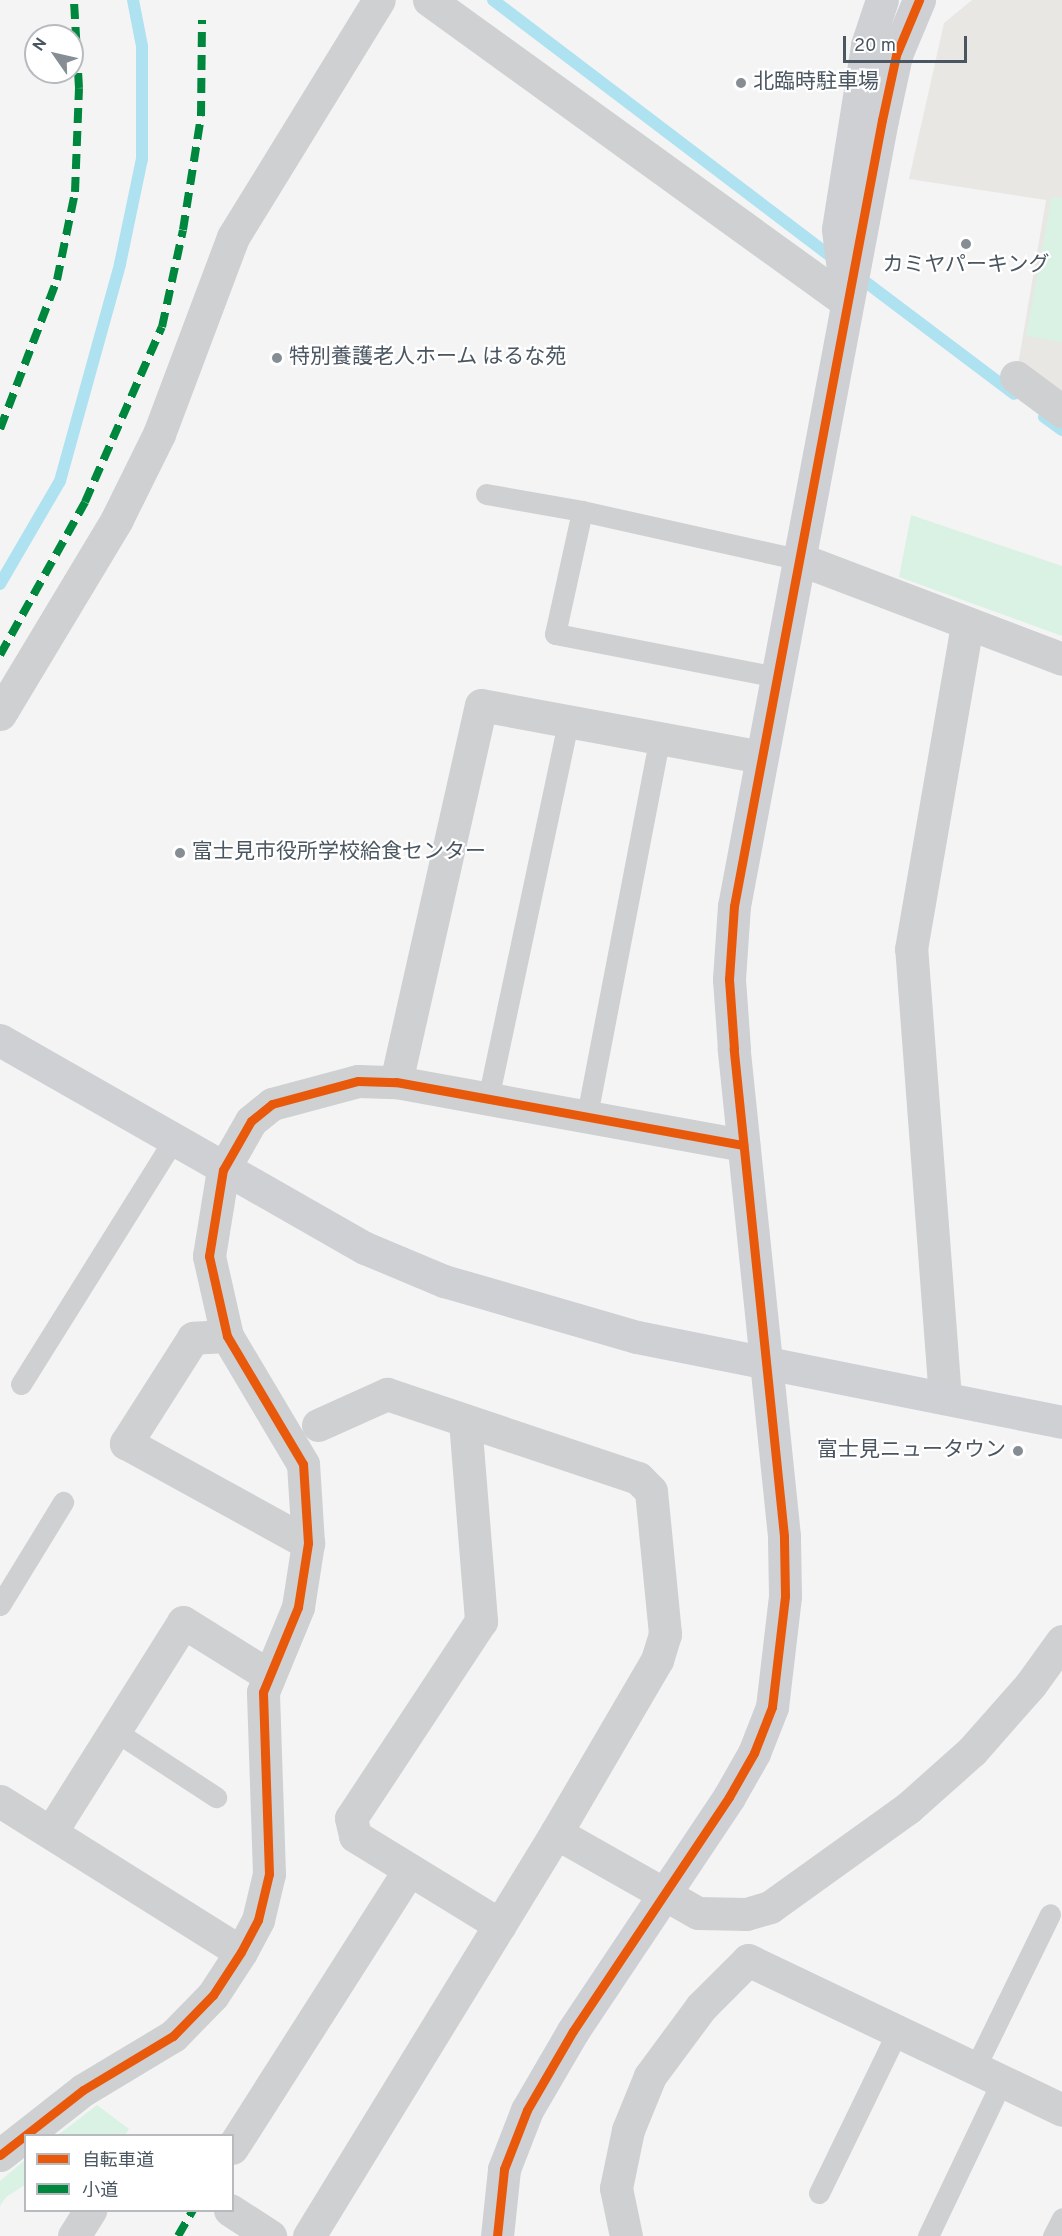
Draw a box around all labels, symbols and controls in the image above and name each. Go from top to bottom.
north arrow [24,24,84,84]
scale bar [846,24,970,62]
text: N [29,35,52,55]
text: 20 m [854,35,896,58]
place label: 北臨時駐車場 [753,70,879,96]
marker: 北臨時駐車場 [734,76,748,90]
marker: カミヤパーキング [959,237,973,251]
place label: カミヤパーキング [882,253,1050,279]
place label: 特別養護老人ホーム はるな苑 [289,345,567,371]
marker: 特別養護老人ホーム はるな苑 [270,351,284,365]
place label: 富士見市役所学校給食センター [192,840,486,866]
marker: 富士見市役所学校給食センター [173,846,187,860]
place label: 富士見ニュータウン [817,1438,1006,1464]
marker: 富士見ニュータウン [1011,1444,1025,1458]
legend [24,2134,234,2212]
text: 自転車道 [82,2150,154,2173]
text: 小道 [82,2180,118,2203]

